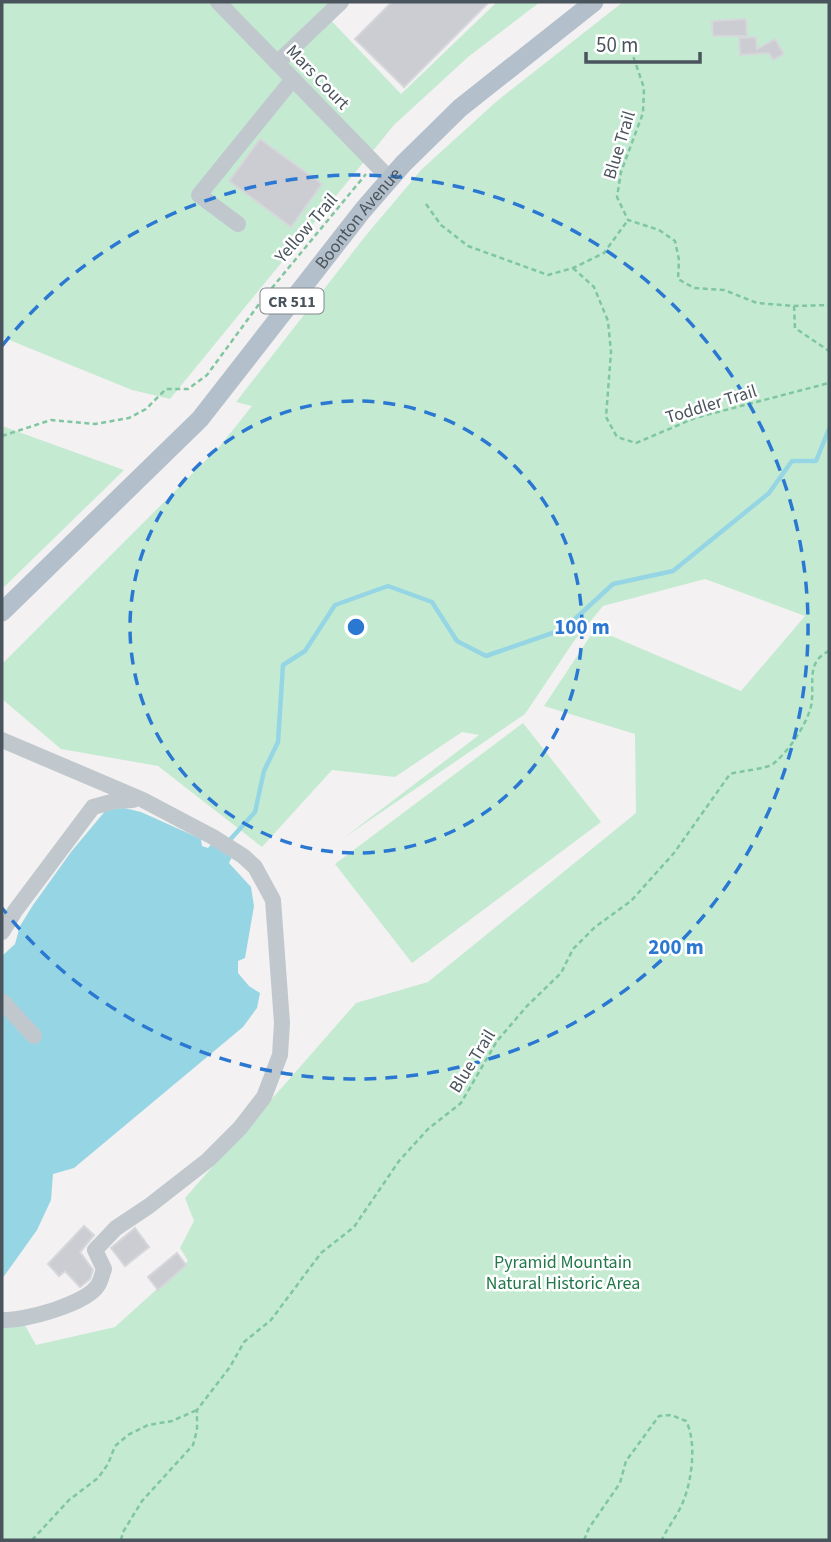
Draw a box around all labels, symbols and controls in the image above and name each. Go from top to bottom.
scale bar [586,21,700,65]
text: 50 m [596,30,638,60]
street label: Mars Court [280,39,355,115]
street label: Blue Trail [597,108,642,182]
street label: Boonton Avenue [309,162,407,275]
street label: Yellow Trail [268,188,344,269]
road number: CR 511 [260,288,324,314]
street label: Toddler Trail [662,379,760,430]
text: 100 m [554,612,610,642]
centre of rings [344,615,368,639]
text: 200 m [648,932,704,962]
street label: Blue Trail [443,1025,502,1098]
park label: Pyramid Mountain Natural Historic Area [486,1250,640,1296]

